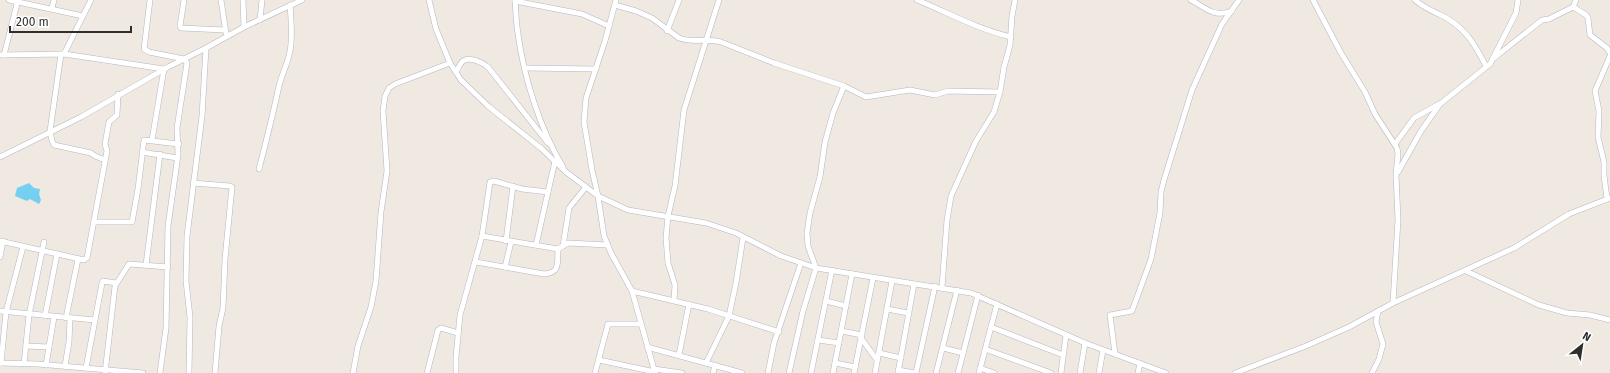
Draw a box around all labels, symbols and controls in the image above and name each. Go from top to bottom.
scale bar [10,8,131,34]
text: 200 m [16,15,49,29]
north arrow [1562,325,1602,365]
text: N [1580,329,1593,344]

